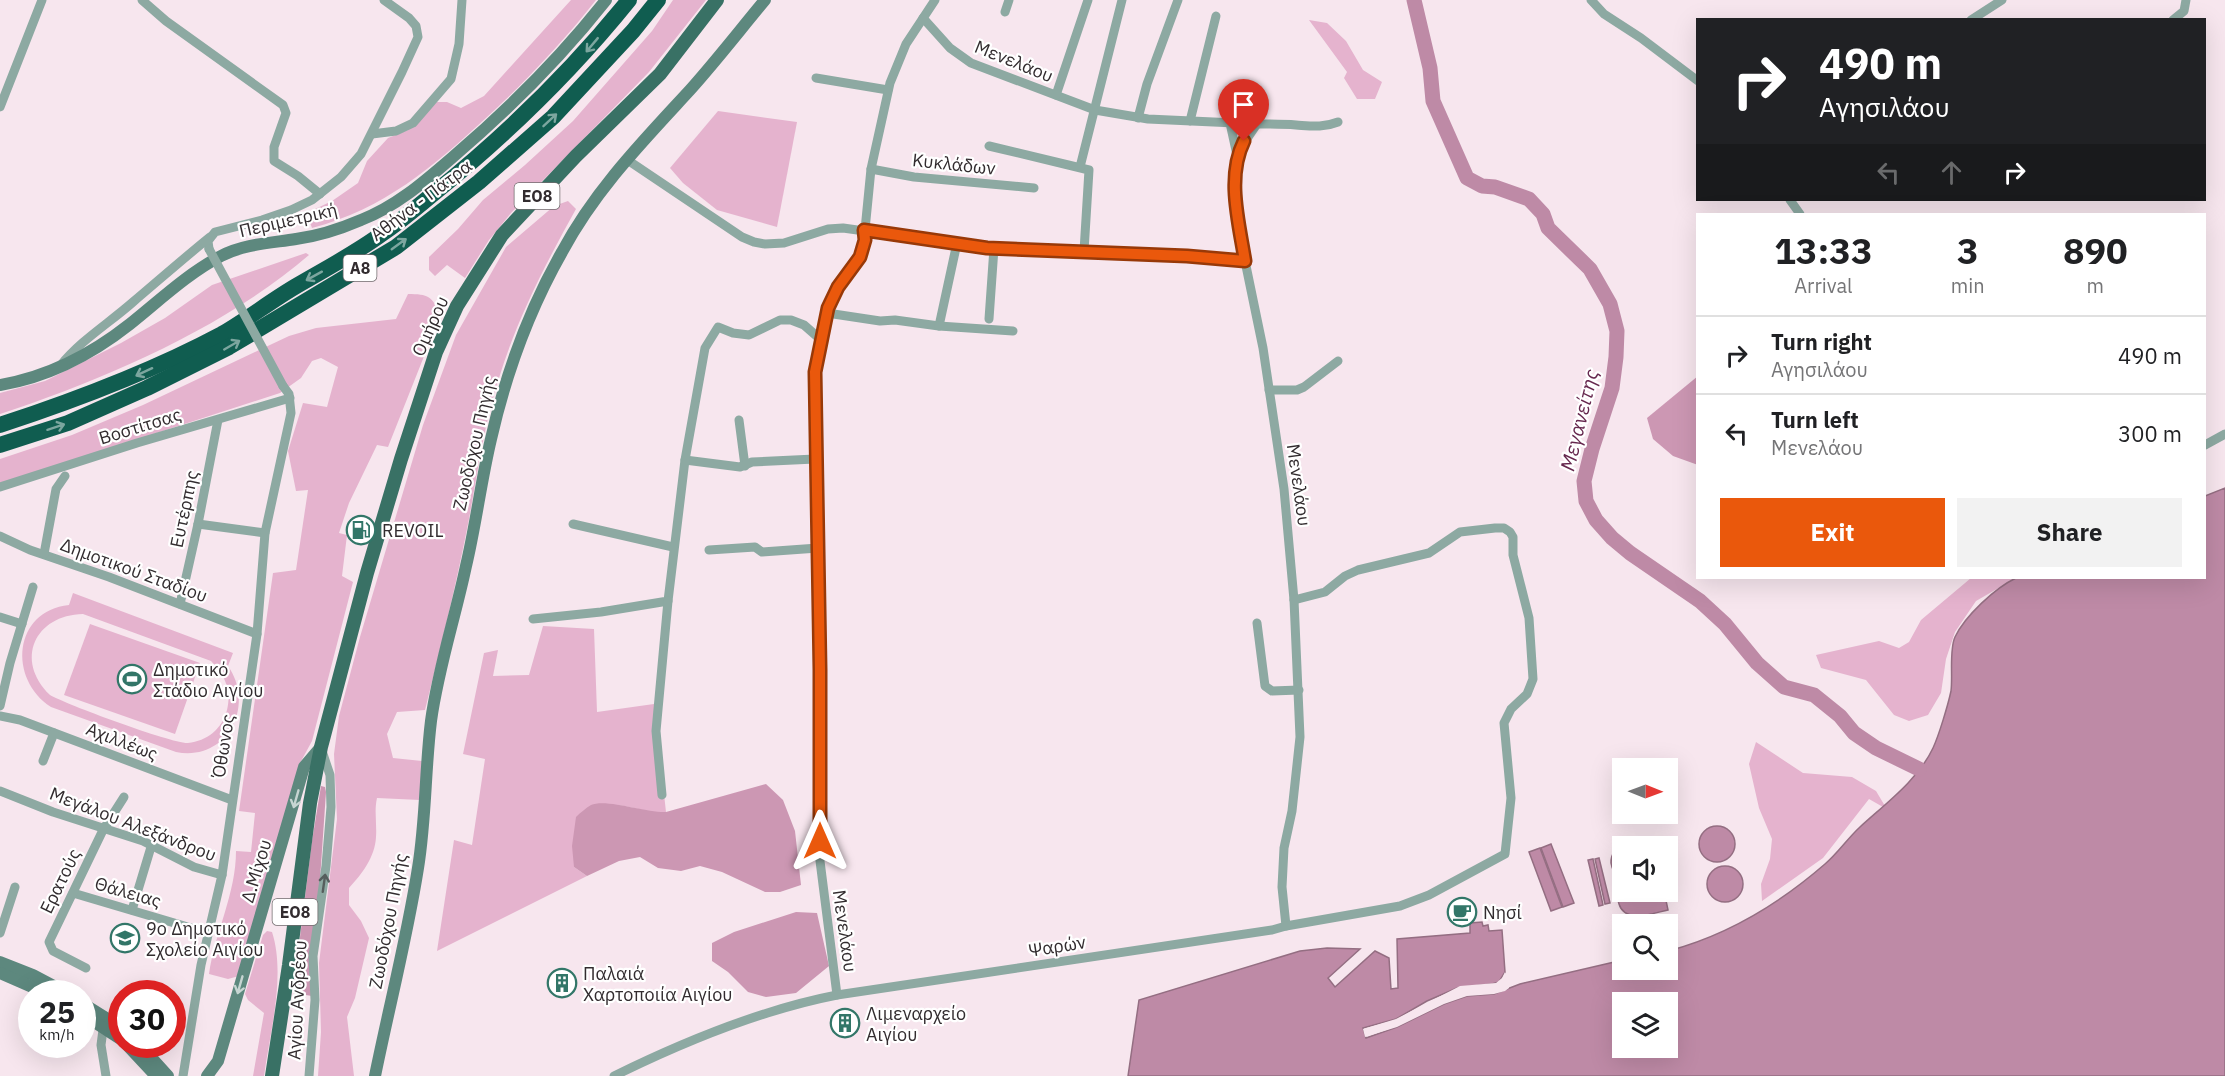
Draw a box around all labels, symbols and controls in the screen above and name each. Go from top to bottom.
street label: Μενελάου [971,35,1057,87]
text: 490 m [1819,36,1942,91]
one-way arrow [585,37,598,53]
icon: right [1720,42,1798,120]
pin [1218,79,1269,141]
icon: arrive [1227,88,1260,121]
text: Αγησιλάου [1819,89,1950,124]
one-way arrow [542,113,557,127]
street label: Κυκλάδων [911,148,997,180]
street label: Αθήνα - Πάτρα [365,154,477,246]
icon: left [1872,156,1905,189]
icon: ahead [1935,156,1968,189]
icon: right [1998,156,2031,189]
road number: ΕΟ8 [514,183,560,209]
street label: Περιμετρική [237,198,339,242]
text: 13:33 [1774,227,1873,274]
text: 3 [1957,227,1979,274]
text: 890 [2063,227,2128,274]
one-way arrow [391,238,407,250]
road number: Α8 [344,255,376,281]
one-way arrow [306,270,323,282]
text: Arrival [1794,272,1853,299]
text: min [1951,272,1985,299]
text: m [2087,272,2104,299]
street label: Ομήρου [407,292,453,360]
text: Turn right [1771,327,1872,356]
one-way arrow [223,339,241,350]
icon: right [1720,339,1753,372]
text: 490 m [2118,341,2182,370]
text: Αγησιλάου [1771,356,1868,383]
one-way arrow [136,366,154,378]
water label: Μεγανείτης [1553,366,1605,474]
street label: Ζωοδόχου Πηγής [447,373,501,513]
street label: Βοστίτσας [96,402,184,449]
text: Turn left [1771,405,1859,434]
icon: left [1720,417,1753,450]
text: 300 m [2118,419,2182,448]
one-way arrow [46,421,65,432]
text: Μενελάου [1771,434,1863,461]
street label: Μενελάου [1282,442,1316,528]
street label: Ευτέρπης [165,468,203,550]
button: Exit [1720,498,1945,567]
button: Share [1957,498,2182,567]
fuel station icon: REVOIL [345,514,377,546]
place label: REVOIL [382,519,444,542]
street label: Δημοτικού Σταδίου [57,533,211,607]
place label: Δημοτικό Στάδιο Αιγίου [153,658,263,702]
sports icon: Δημοτικό Στάδιο Αιγίου [116,663,148,695]
street label: Όθωνος [206,712,239,780]
street label: Αχιλλέως [83,717,161,765]
north arrow [1612,758,1678,824]
map controls [1612,758,1678,1058]
street label: Μεγάλου Αλεξάνδρου [46,782,220,866]
one-way arrow [289,789,301,808]
position arrow [788,809,852,873]
street label: Δ.Μίχου [235,836,277,906]
button: sound [1612,836,1678,902]
street label: Ερατούς [34,845,86,917]
street label: Ζωοδόχου Πηγής [364,851,412,991]
street label: Θάλειας [92,872,164,913]
one-way arrow [319,873,330,893]
street label: Μενελάου [828,888,862,974]
cafe icon: Νησί [1446,896,1478,928]
road number: ΕΟ8 [272,899,318,925]
place label: Νησί [1483,901,1522,924]
button: search [1612,914,1678,980]
place label: 9ο Δημοτικό Σχολείο Αιγίου [146,917,264,961]
school or university icon: 9ο Δημοτικό Σχολείο Αιγίου [109,922,141,954]
street label: Ψαρών [1027,930,1087,962]
street label: Αγίου Ανδρέου [282,940,312,1060]
place label: Παλαιά Χαρτοποιία Αιγίου [583,962,733,1006]
building icon: Παλαιά Χαρτοποιία Αιγίου [546,967,578,999]
one-way arrow [234,976,245,995]
speed limit sign: 30 [108,980,186,1058]
text: 25 [39,992,75,1031]
button: layers [1612,992,1678,1058]
place label: Λιμεναρχείο Αιγίου [866,1002,966,1046]
building icon: Λιμεναρχείο Αιγίου [829,1007,861,1039]
text: km/h [39,1025,75,1044]

